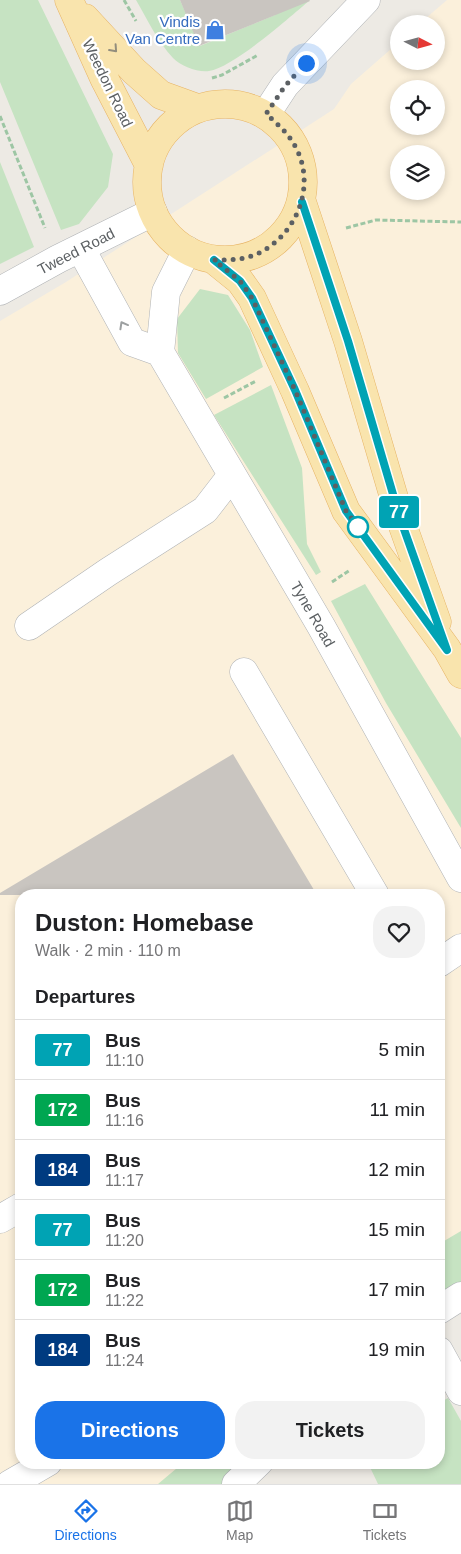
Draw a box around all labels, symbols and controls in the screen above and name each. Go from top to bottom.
place label: Vindis Van Centre [125,13,200,47]
north arrow [390,15,445,70]
map controls [390,15,445,200]
shop icon: Vindis Van Centre [204,19,226,41]
street label: Weedon Road [79,36,137,130]
one-way arrow [108,44,117,53]
your location [294,51,319,76]
button: locate [390,80,445,135]
button: layers [390,145,445,200]
street label: Tweed Road [35,224,117,278]
one-way arrow [119,321,129,330]
line badge: 77 [376,496,422,528]
text: 77 [389,502,409,522]
unlabelled marker [347,516,369,538]
street label: Tyne Road [288,578,338,650]
button: heart [373,906,425,958]
text: Duston: Homebase [35,909,254,936]
text: Walk · 2 min · 110 m [35,942,181,959]
text: Departures [35,986,135,1007]
text: Bus [105,1030,141,1051]
text: 5 min [379,1039,425,1060]
text: 77 [52,1040,73,1060]
text: 11:10 [105,1052,144,1069]
text: Bus [105,1090,141,1111]
text: 11 min [369,1099,425,1120]
text: 172 [47,1100,78,1120]
text: 11:16 [105,1112,144,1129]
text: Bus [105,1150,141,1171]
text: 12 min [368,1159,425,1180]
text: 184 [47,1160,78,1180]
text: 11:17 [105,1172,144,1189]
text: Bus [105,1210,141,1231]
text: 15 min [368,1219,425,1240]
text: 77 [52,1220,73,1240]
text: 11:20 [105,1232,144,1249]
text: Bus [105,1270,141,1291]
text: 17 min [368,1279,425,1300]
text: 172 [47,1280,78,1300]
text: 11:22 [105,1292,144,1309]
text: Bus [105,1330,141,1351]
text: 19 min [368,1339,425,1360]
text: 184 [47,1340,78,1360]
text: 11:24 [105,1352,144,1369]
button: Directions [35,1401,225,1459]
button: Tickets [235,1401,425,1459]
tab: Directions [54,1497,117,1543]
tab: Map [226,1497,254,1543]
tab: Tickets [363,1497,407,1543]

